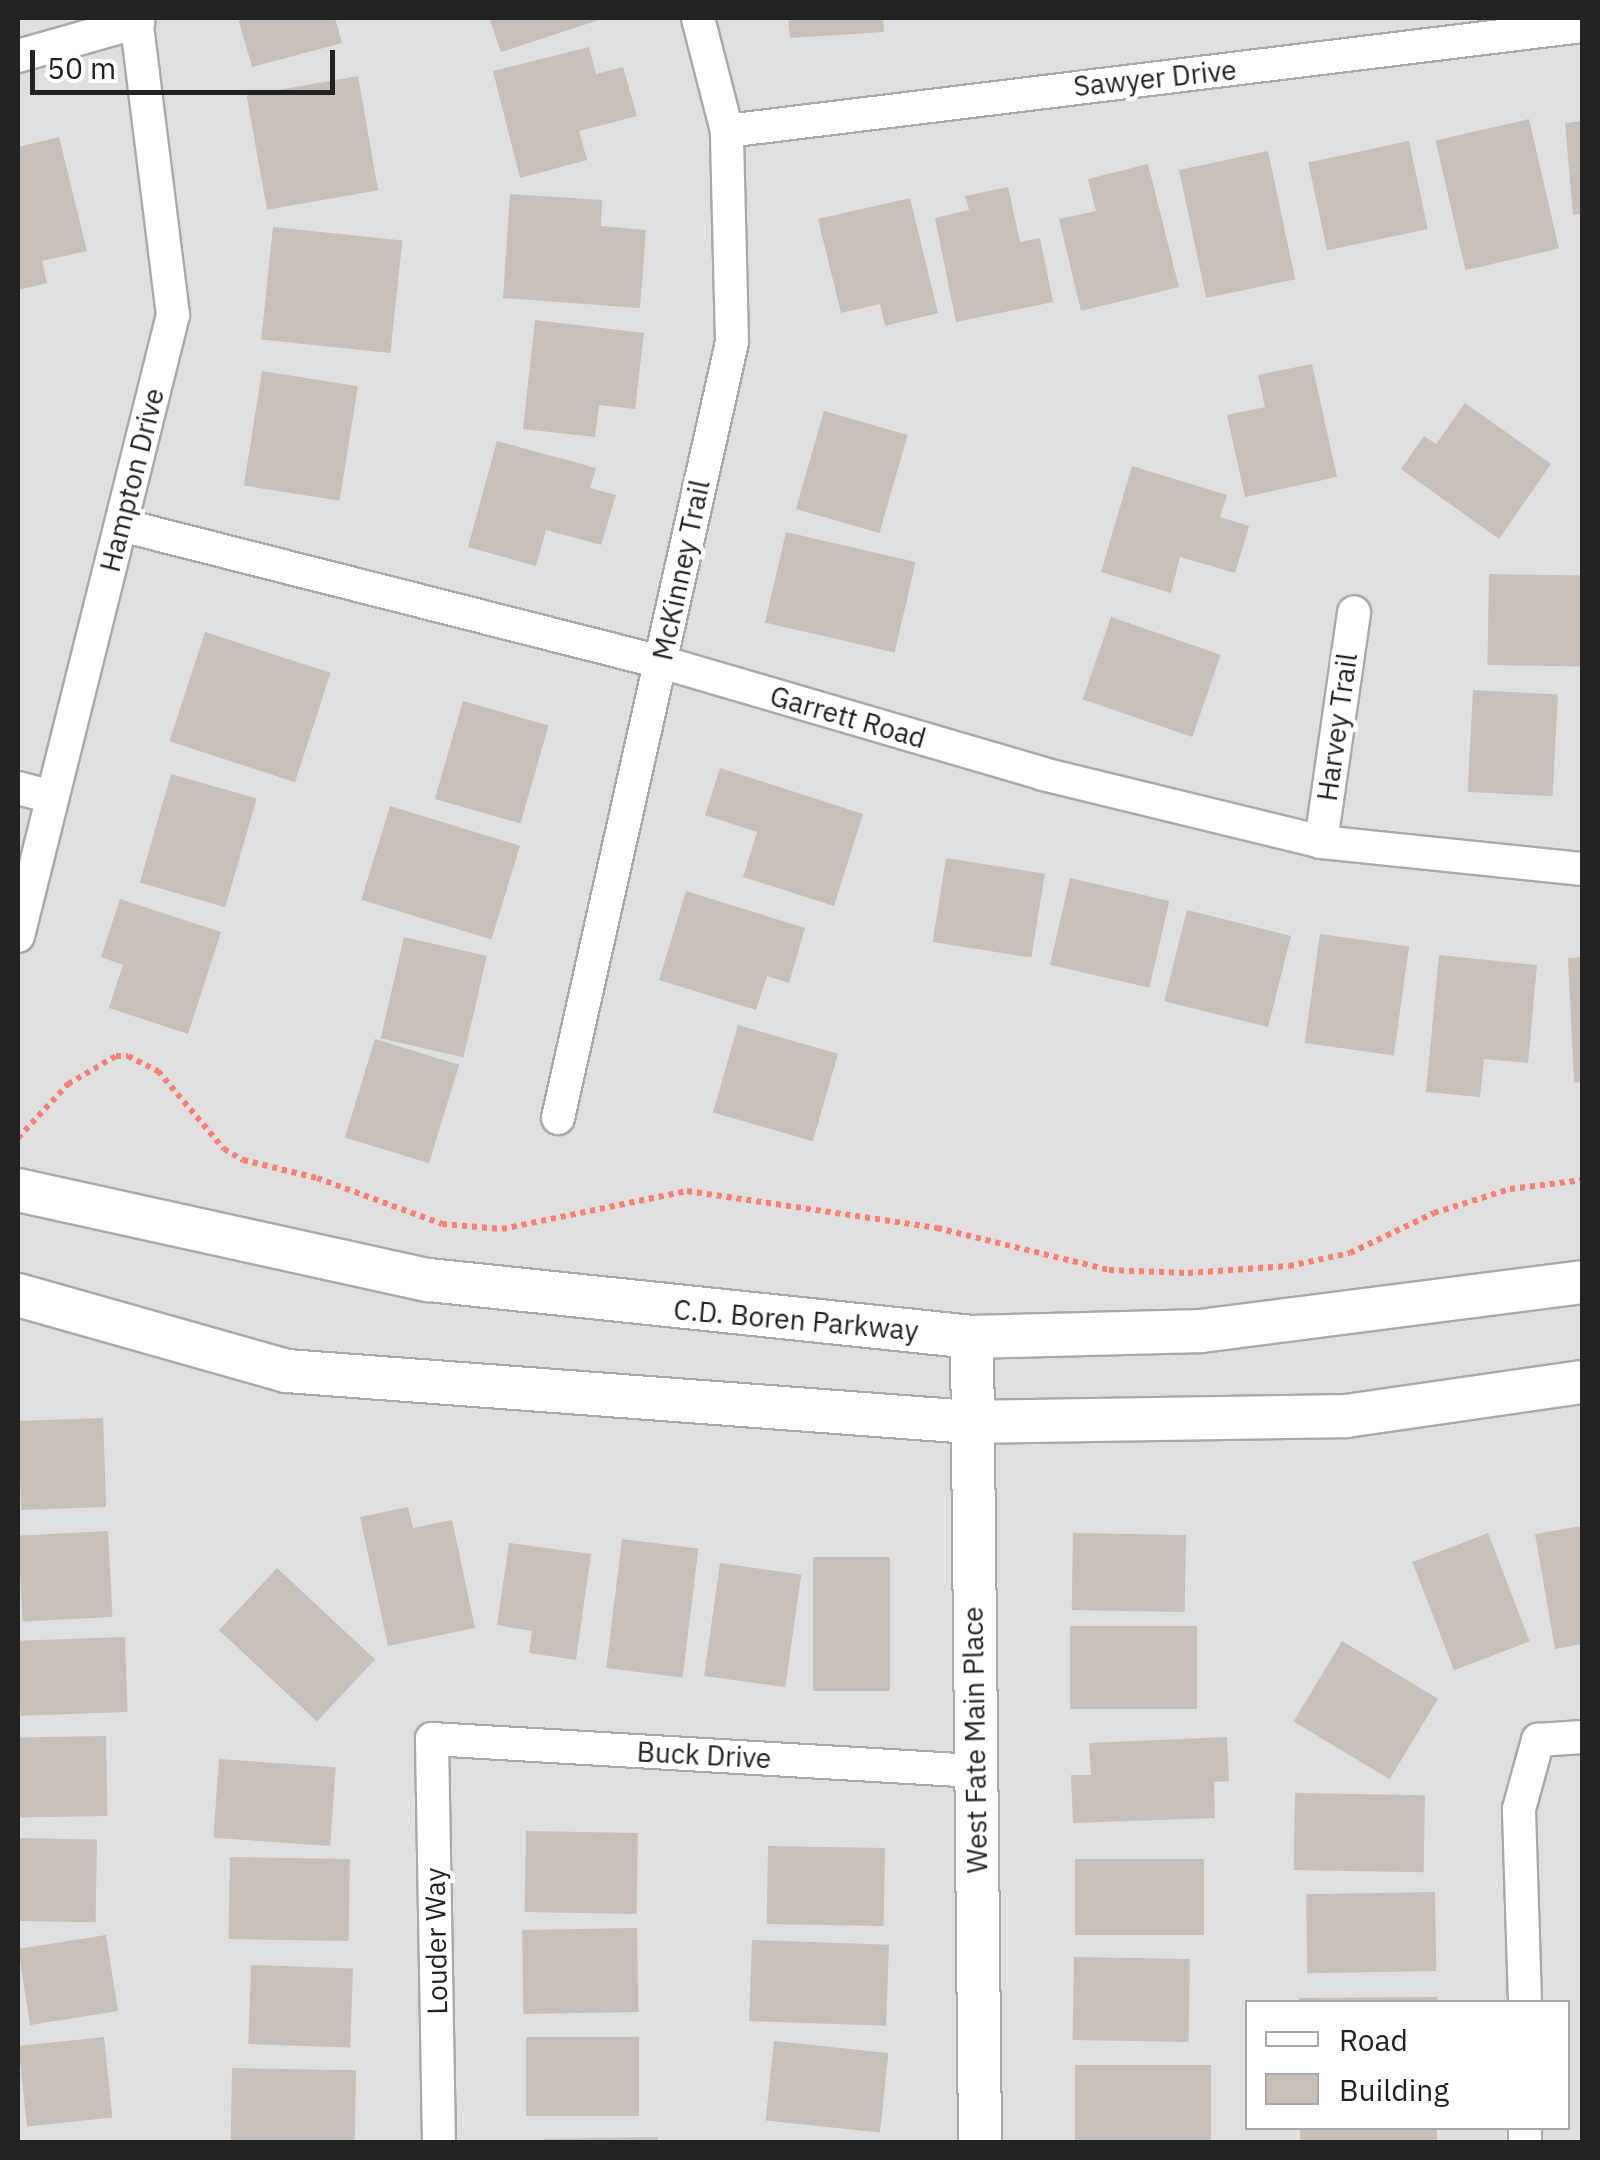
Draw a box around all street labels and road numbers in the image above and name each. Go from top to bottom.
street label: Sawyer Drive [1072,53,1238,103]
street label: Hampton Drive [93,385,171,575]
street label: McKinney Trail [645,477,717,663]
street label: Harvey Trail [1310,651,1364,803]
street label: Garrett Road [766,679,930,755]
street label: C.D. Boren Parkway [672,1293,920,1347]
street label: West Fate Main Place [956,1606,994,1874]
street label: Buck Drive [636,1735,772,1775]
street label: Louder Way [418,1867,454,2015]

